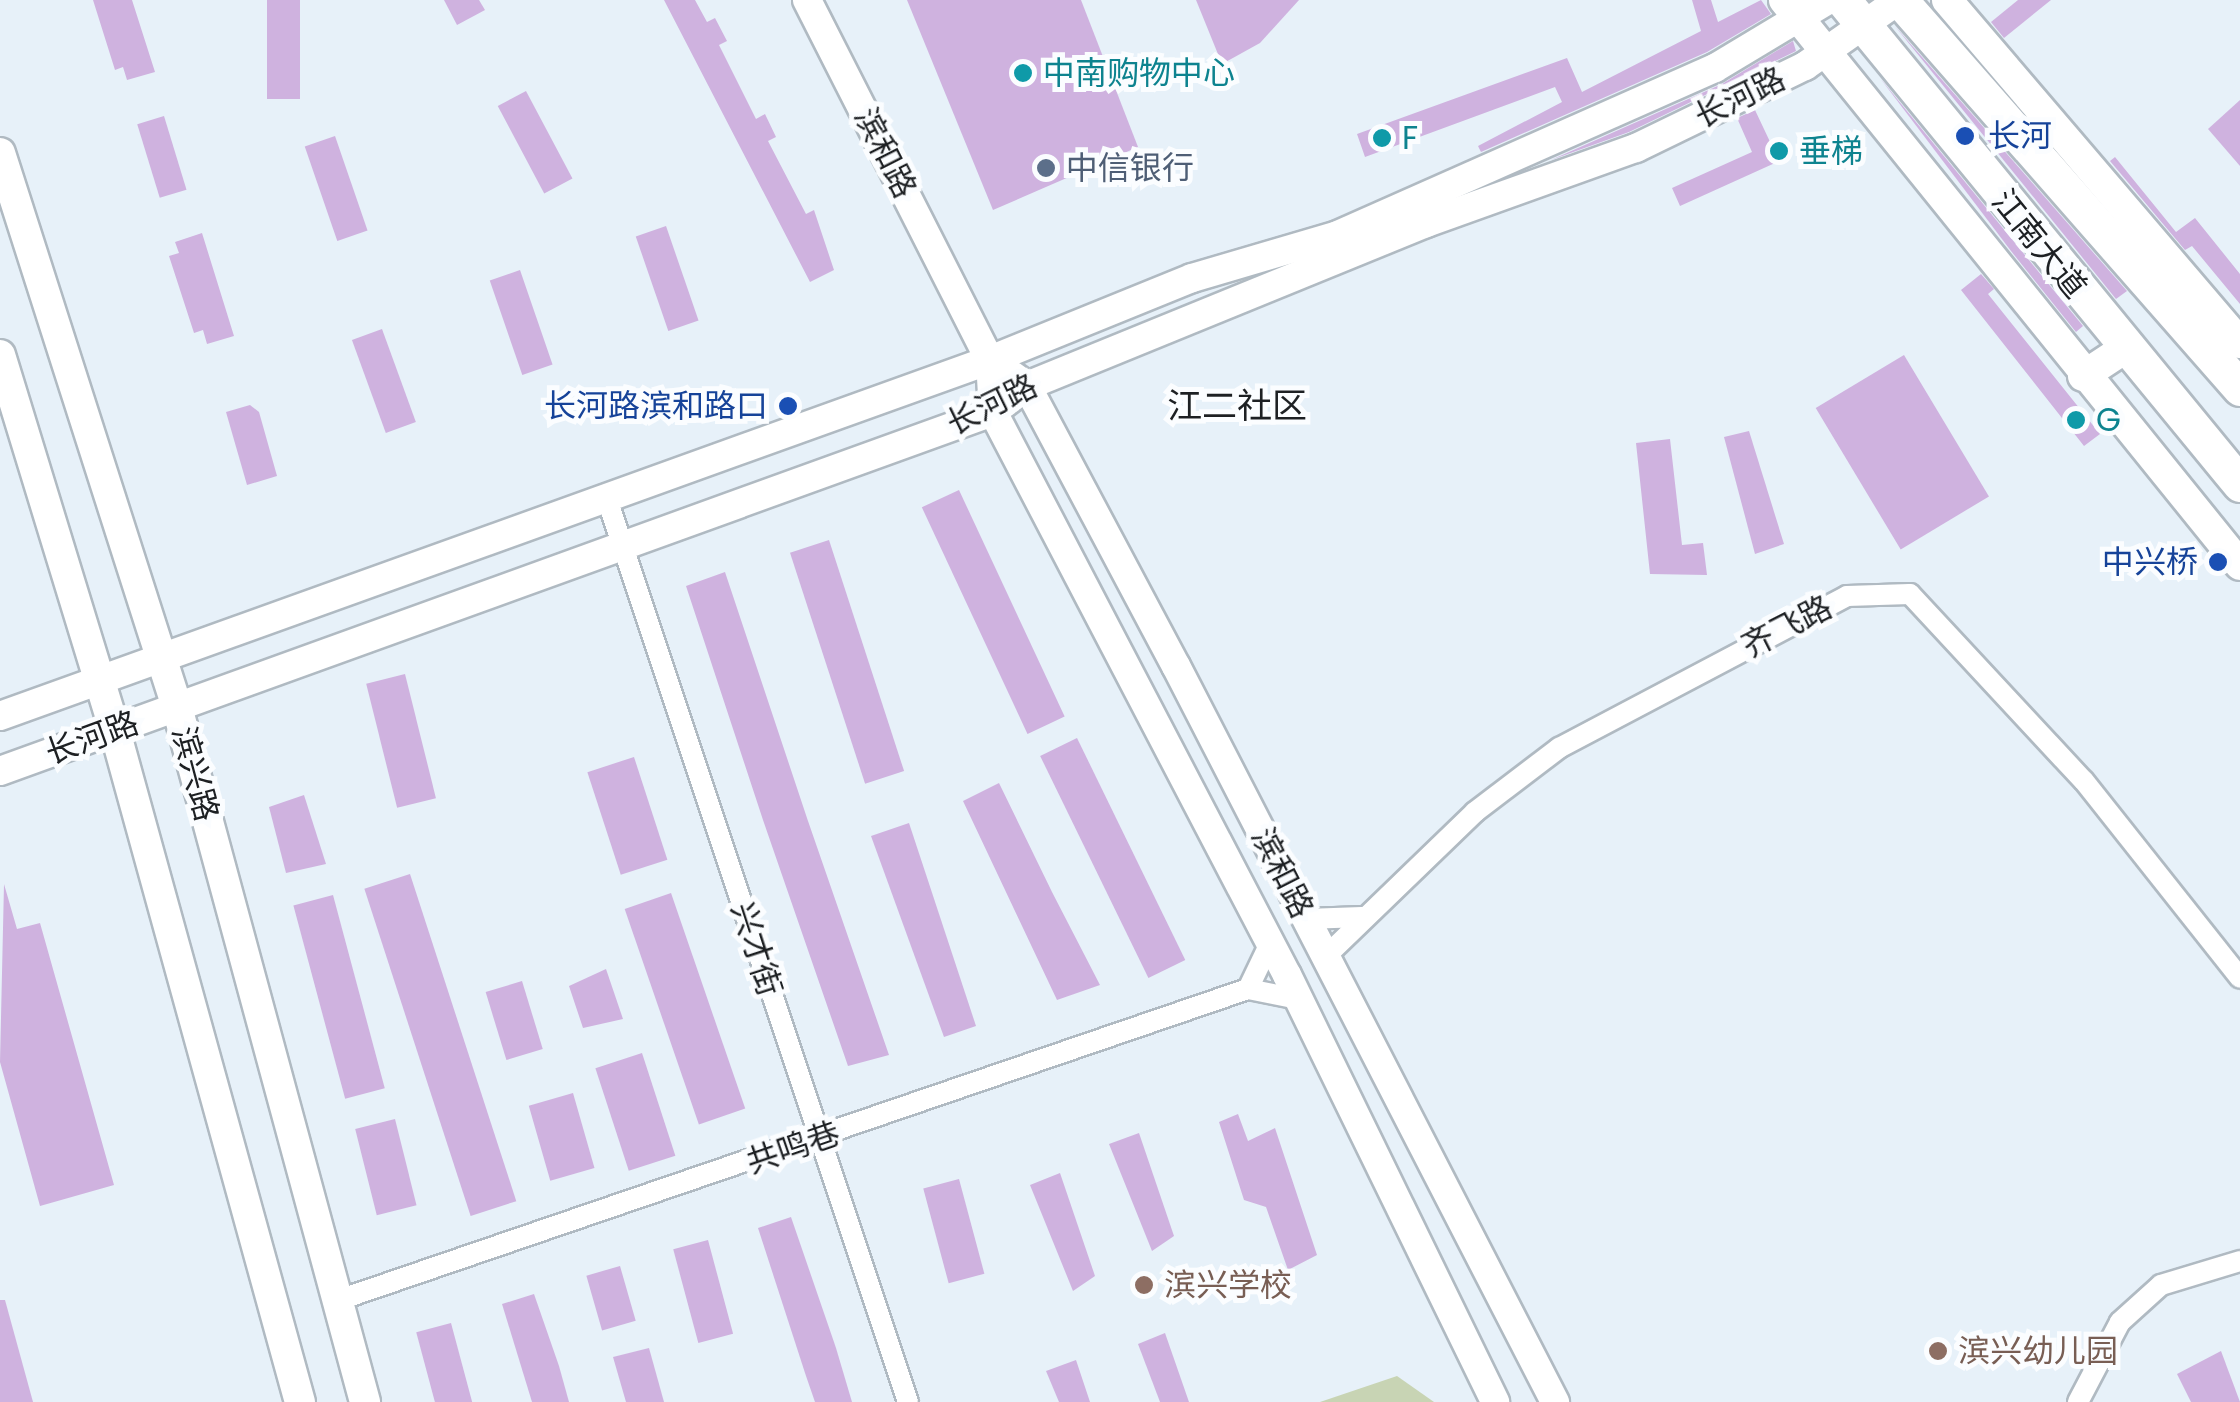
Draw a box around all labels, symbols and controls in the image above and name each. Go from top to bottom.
place label: 中南购物中心 [1043,54,1235,92]
street label: 长河路 [1688,60,1792,136]
marker: 中南购物中心 [1012,62,1034,84]
street label: 滨和路 [846,102,924,204]
place label: 长河 [1988,117,2052,155]
place label: F [1402,119,1418,157]
marker: 长河 [1952,123,1978,149]
marker: F [1371,127,1393,149]
place label: 垂梯 [1799,132,1863,170]
marker: 垂梯 [1768,140,1790,162]
place label: 中信银行 [1066,149,1194,187]
marker: 中信银行 [1035,157,1057,179]
street label: 江南大道 [1984,182,2094,306]
street label: 长河路 [940,367,1044,443]
district label: 江二社区 [1167,385,1307,427]
place label: 长河路滨和路口 [544,387,768,425]
marker: 长河路滨和路口 [777,395,799,417]
place label: G [2096,401,2121,439]
marker: G [2065,409,2087,431]
place label: 中兴桥 [2102,543,2198,581]
marker: 中兴桥 [2207,551,2229,573]
street label: 齐飞路 [1736,588,1838,666]
street label: 长河路 [40,704,144,772]
street label: 滨兴路 [164,723,226,825]
street label: 滨和路 [1243,822,1321,924]
street label: 兴才街 [723,897,789,1001]
street label: 共鸣巷 [741,1114,845,1182]
place label: 滨兴学校 [1164,1266,1292,1304]
marker: 滨兴学校 [1133,1274,1155,1296]
place label: 滨兴幼儿园 [1958,1332,2118,1370]
marker: 滨兴幼儿园 [1927,1340,1949,1362]

